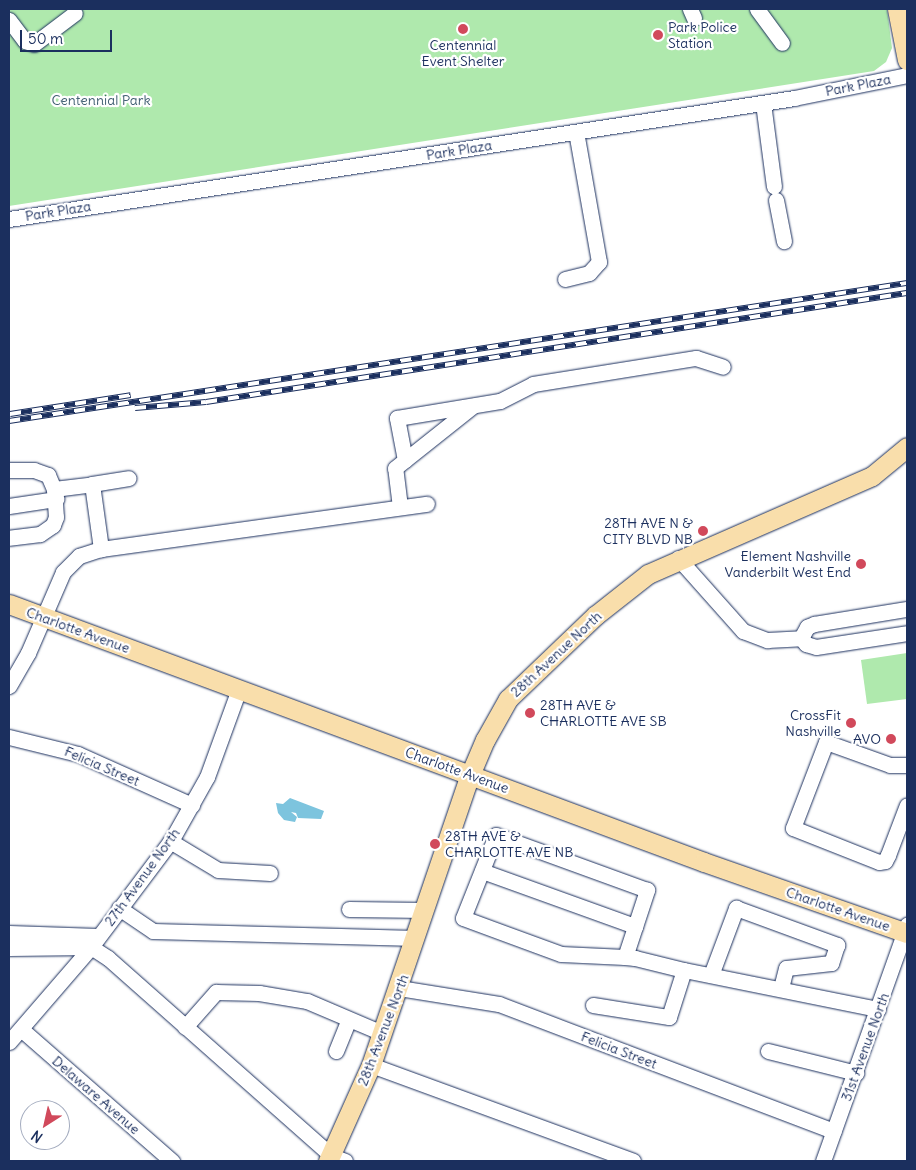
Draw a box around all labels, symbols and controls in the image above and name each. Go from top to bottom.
place label: Park Police Station [668,19,737,52]
scale bar [22,20,115,52]
marker: Centennial Event Shelter [457,23,469,35]
text: 50 m [28,29,63,48]
marker: Park Police Station [652,29,664,41]
place label: Centennial Event Shelter [422,37,504,70]
street label: Park Plaza [824,70,892,100]
park label: Centennial Park [51,92,151,108]
street label: Park Plaza [425,137,493,163]
street label: Park Plaza [24,198,92,224]
place label: 28TH AVE N & CITY BLVD NB [603,515,693,548]
marker: 28TH AVE N & CITY BLVD NB [697,525,709,537]
place label: Element Nashville Vanderbilt West End [725,548,851,580]
marker: Element Nashville Vanderbilt West End [855,558,867,570]
street label: Charlotte Avenue [24,603,132,657]
street label: 28th Avenue North [507,608,605,700]
place label: 28TH AVE & CHARLOTTE AVE SB [540,697,667,730]
marker: 28TH AVE & CHARLOTTE AVE SB [524,707,536,719]
place label: CrossFit Nashville [785,707,841,740]
marker: CrossFit Nashville [845,717,857,729]
place label: AVO [853,731,881,747]
marker: AVO [885,733,897,745]
street label: Felicia Street [62,743,142,789]
street label: Charlotte Avenue [403,743,511,797]
street label: 27th Avenue North [101,825,183,929]
place label: 28TH AVE & CHARLOTTE AVE NB [445,828,573,860]
marker: 28TH AVE & CHARLOTTE AVE NB [429,838,441,850]
street label: Charlotte Avenue [784,883,892,935]
street label: 28th Avenue North [354,972,412,1088]
street label: 31st Avenue North [838,991,892,1103]
street label: Felicia Street [579,1028,659,1072]
street label: Delaware Avenue [49,1052,143,1138]
north arrow [20,1100,70,1150]
text: N [28,1126,46,1147]

